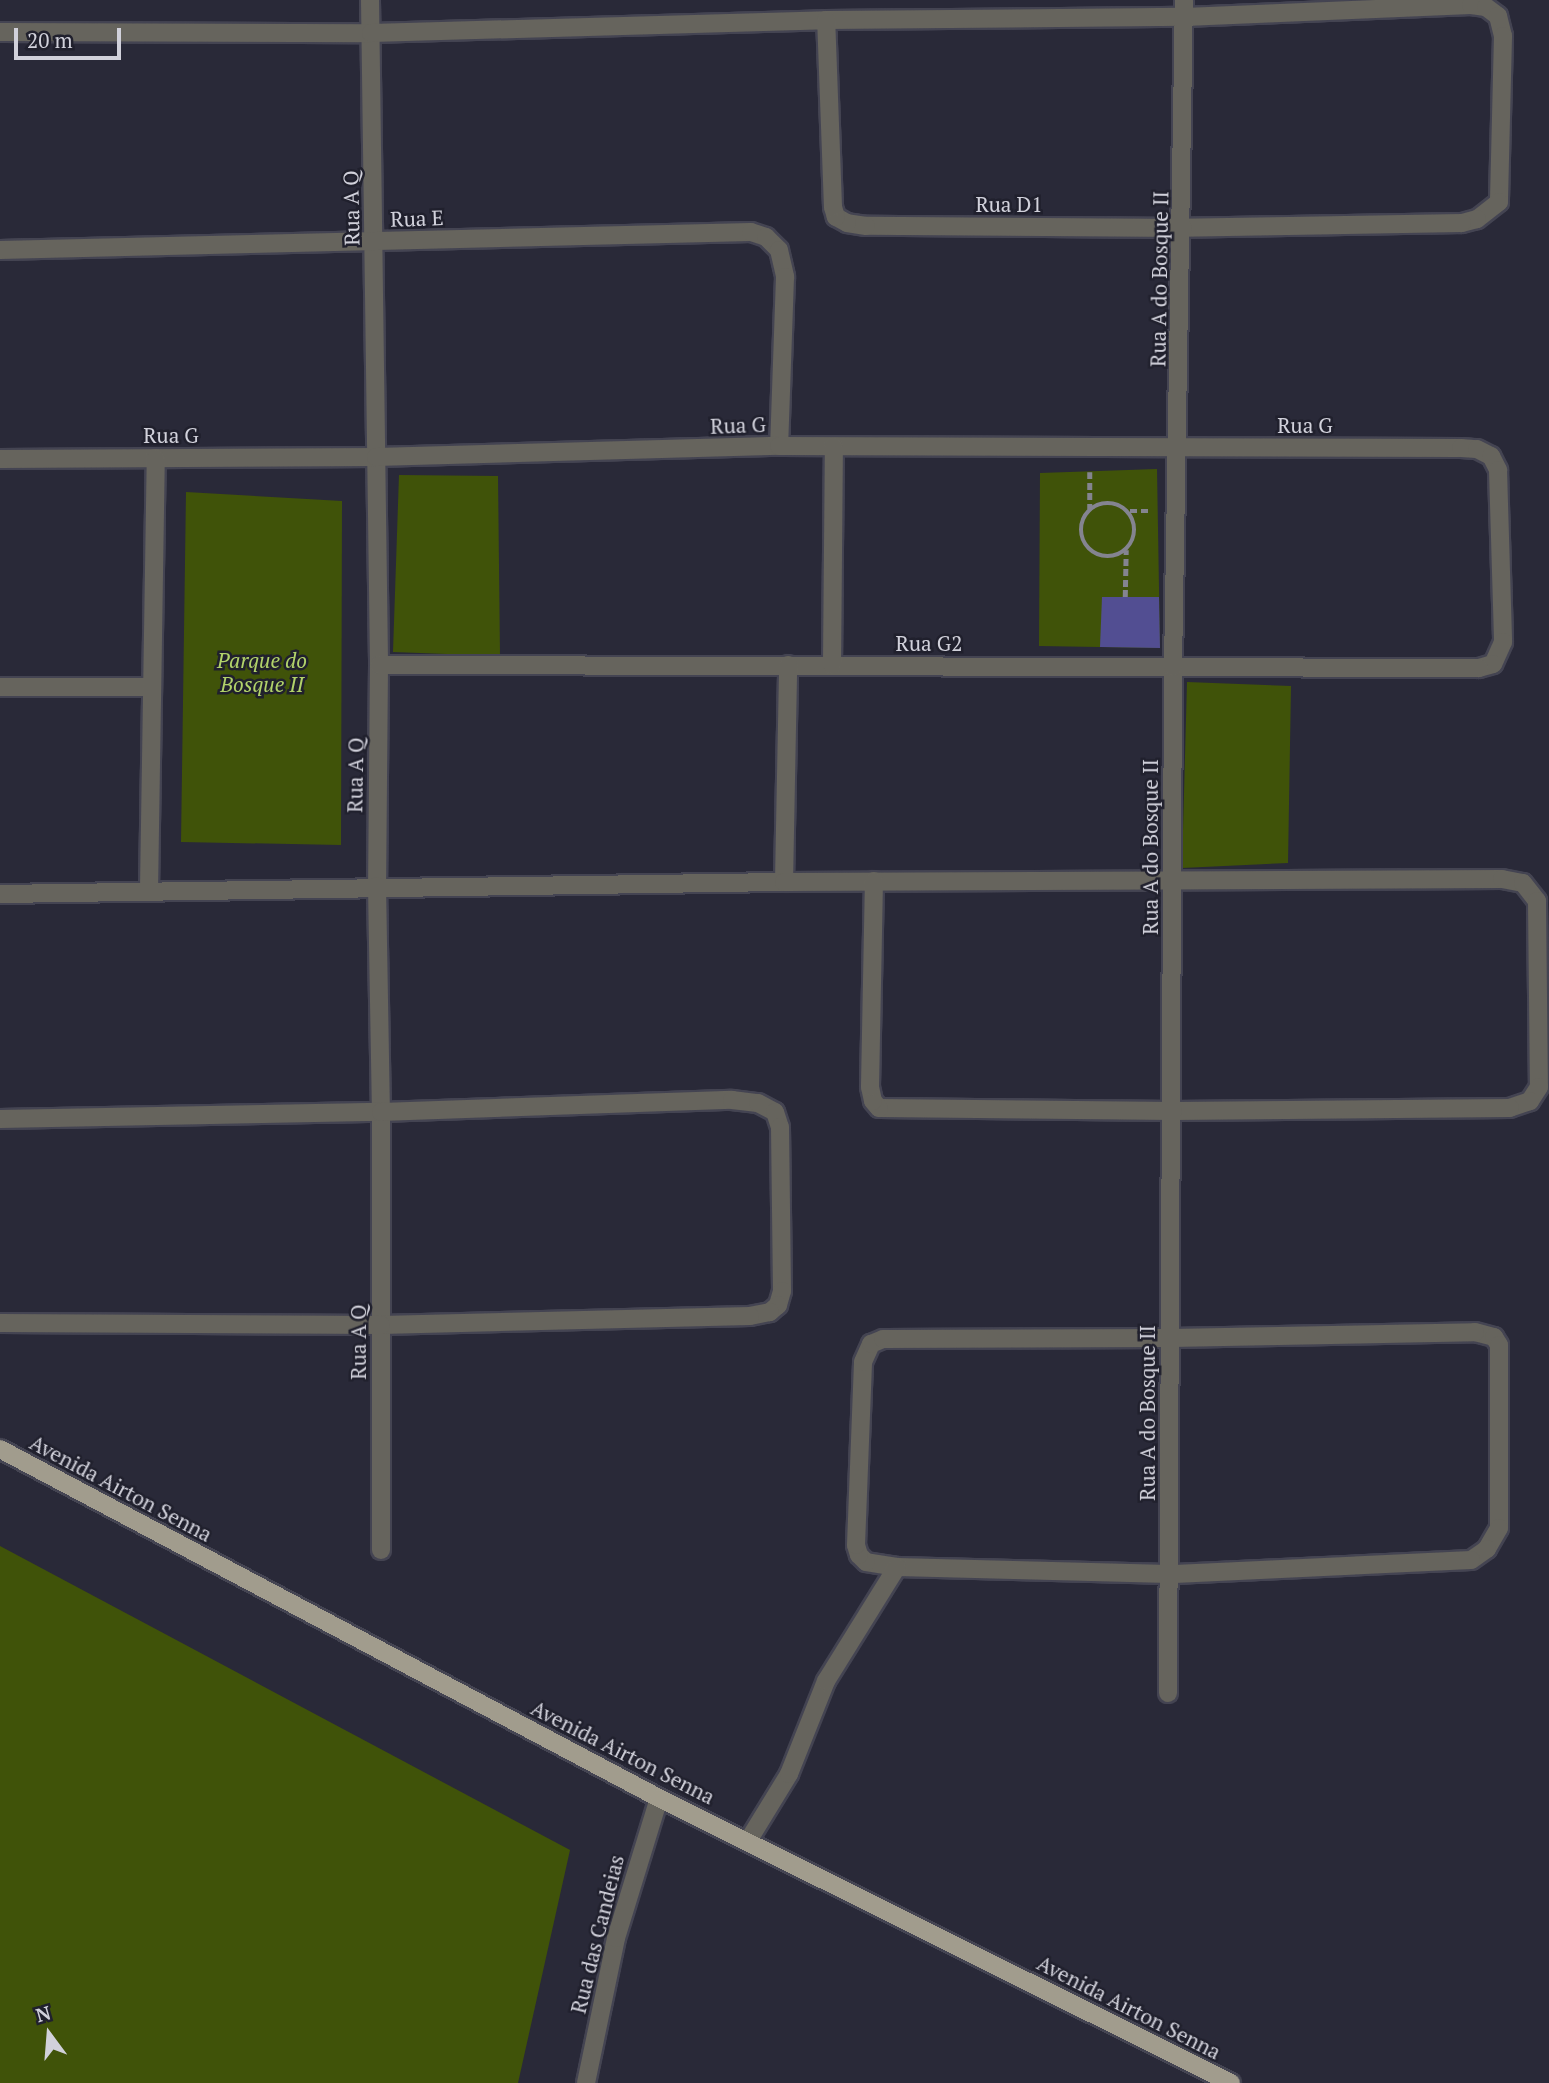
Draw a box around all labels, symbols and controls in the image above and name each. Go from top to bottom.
scale bar [18,14,124,58]
text: 20 m [27,26,73,54]
street label: Rua A Q [338,170,364,246]
street label: Rua A do Bosque II [1145,190,1173,368]
street label: Rua D1 [975,191,1043,217]
street label: Rua E [390,204,444,232]
street label: Rua G [710,411,766,439]
street label: Rua G [1277,412,1333,438]
street label: Rua G [143,422,199,448]
street label: Rua G2 [896,630,962,656]
park label: Parque do Bosque II [217,647,307,697]
street label: Rua A Q [342,737,368,813]
street label: Rua A do Bosque II [1137,759,1163,935]
street label: Rua A Q [345,1304,371,1380]
street label: Rua A do Bosque II [1134,1325,1160,1501]
street label: Avenida Airton Senna [26,1429,216,1547]
street label: Avenida Airton Senna [527,1695,719,1809]
street label: Rua das Candeias [565,1852,629,2016]
street label: Avenida Airton Senna [1033,1950,1225,2064]
north arrow [14,1999,84,2069]
text: N [33,1999,53,2027]

